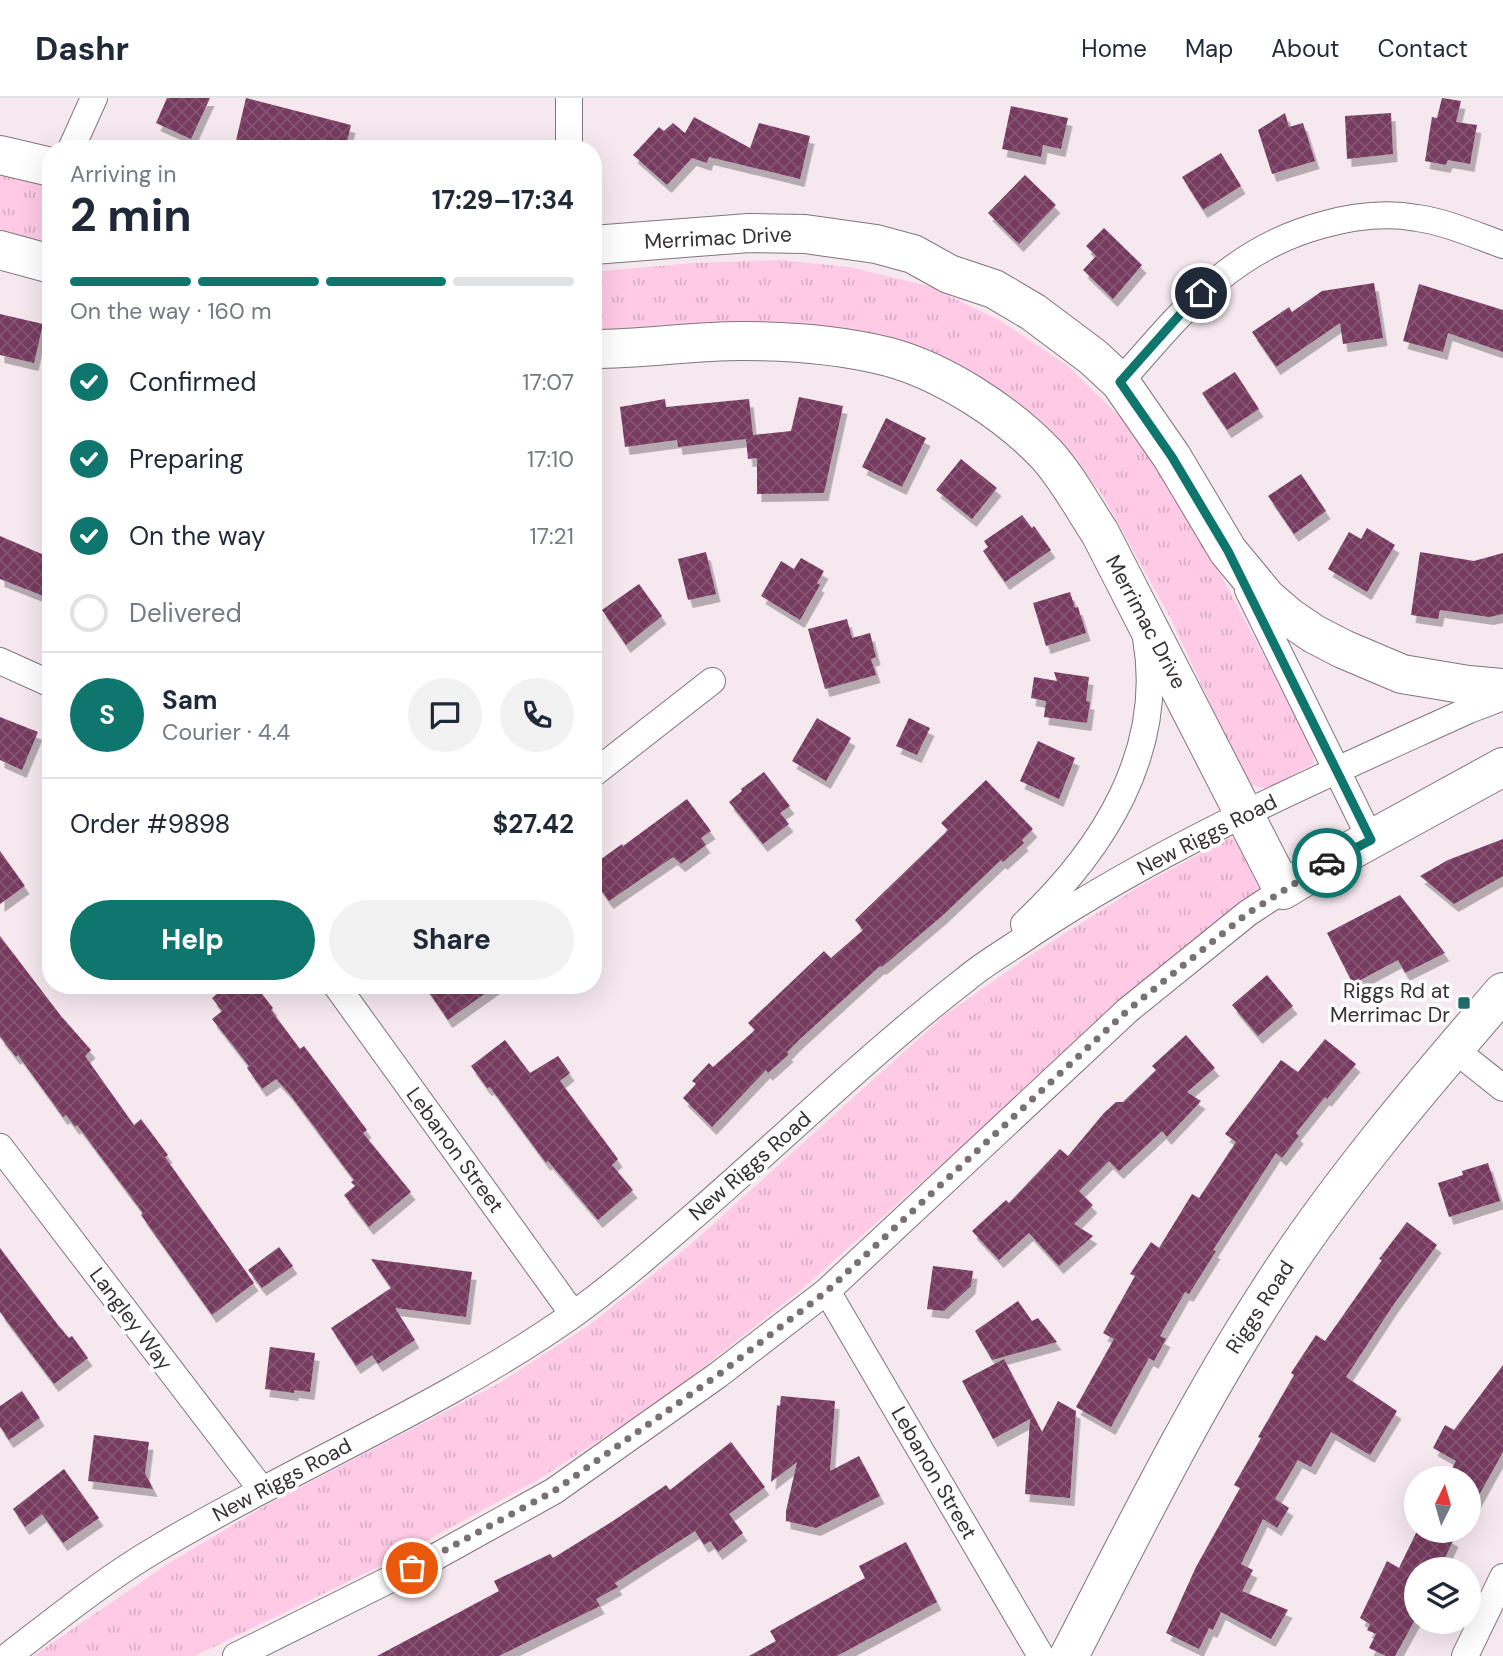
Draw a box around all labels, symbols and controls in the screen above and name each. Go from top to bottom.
text: Dashr [35,27,129,70]
text: Home [1081,33,1147,64]
text: Map [1185,33,1233,64]
text: About [1271,33,1340,64]
text: Contact [1378,33,1468,64]
text: Arriving in [70,159,176,189]
text: 17:29–17:34 [432,183,574,217]
text: 2 min [70,185,192,245]
street label: Merrimac Drive [644,220,793,256]
pin [1171,263,1231,323]
icon: home [1182,274,1220,312]
text: On the way · 160 m [70,296,271,326]
icon: check [70,363,108,401]
text: Confirmed [129,365,256,399]
text: 17:07 [522,367,574,397]
icon: check [70,440,108,478]
text: Preparing [129,442,244,476]
text: 17:10 [527,444,574,474]
icon: check [70,517,108,555]
text: On the way [129,519,265,553]
text: 17:21 [529,521,574,551]
street label: Merrimac Drive [1099,550,1193,694]
text: Delivered [129,596,242,630]
button: chat [408,678,482,752]
button: phone [500,678,574,752]
text: Sam [162,683,217,717]
text: S [99,698,115,732]
text: Courier · 4.4 [162,717,290,747]
street label: New Riggs Road [1132,788,1282,882]
text: Order #9898 [70,807,230,841]
text: $27.42 [493,807,574,841]
courier [1292,828,1362,898]
icon: car [1308,844,1346,882]
button: Help [70,900,315,980]
button: Share [329,900,574,980]
place label: Riggs Rd at Merrimac Dr [1330,977,1450,1029]
marker: Riggs Rd at Merrimac Dr [1456,995,1472,1011]
street label: Lebanon Street [400,1082,510,1218]
street label: New Riggs Road [683,1105,817,1227]
street label: Riggs Road [1219,1255,1301,1359]
street label: Langley Way [83,1262,179,1376]
street label: Lebanon Street [885,1402,983,1544]
street label: New Riggs Road [208,1432,356,1528]
north arrow [1404,1466,1480,1544]
map controls [1404,1466,1481,1634]
pin [382,1538,442,1598]
icon: bag [393,1549,431,1587]
button: layers [1404,1557,1481,1634]

